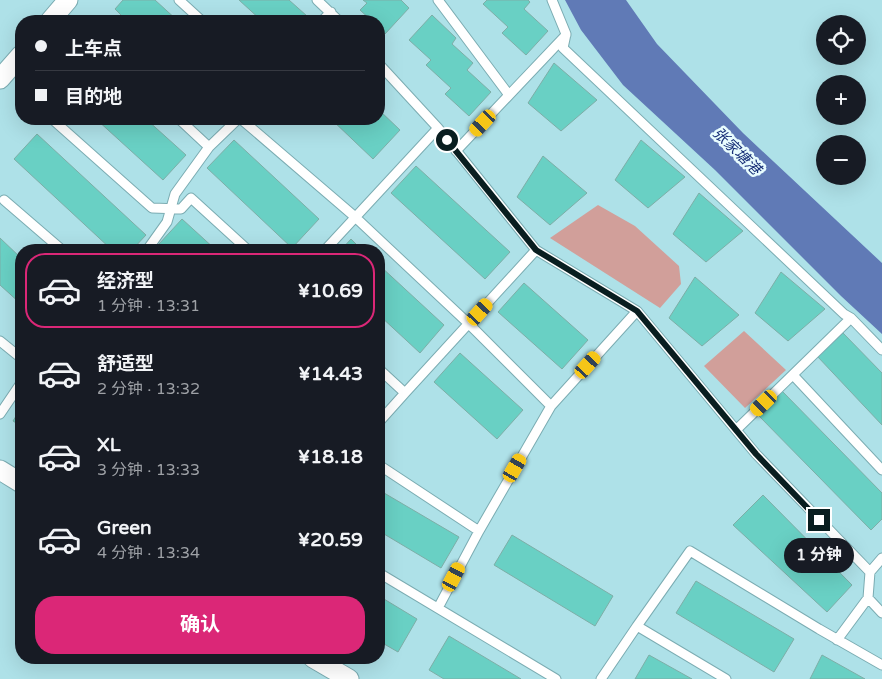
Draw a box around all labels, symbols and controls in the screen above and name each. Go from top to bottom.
map controls [816,15,866,185]
button: locate [816,15,866,65]
text: 上车点 [65,38,122,60]
button: + [816,75,866,125]
text: 目的地 [65,86,122,108]
car [467,107,498,139]
water label: 张家塘港 [709,124,766,180]
route start [436,129,458,151]
button: − [816,135,866,185]
icon: car [37,268,82,313]
text: 经济型 [97,270,154,292]
text: ¥10.69 [298,280,363,302]
text: 1 分钟 · 13:31 [97,296,200,316]
car [464,296,495,328]
car [572,349,603,381]
icon: car [37,351,82,396]
text: 舒适型 [97,353,154,375]
text: ¥14.43 [298,363,363,385]
text: 2 分钟 · 13:32 [97,379,200,399]
car [747,387,780,419]
icon: car [37,434,82,479]
text: XL [97,434,121,456]
text: ¥18.18 [298,446,363,468]
car [501,451,528,485]
text: 3 分钟 · 13:33 [97,460,200,480]
route end [808,509,830,531]
icon: car [37,517,82,562]
text: Green [97,517,151,539]
text: ¥20.59 [298,529,363,551]
callout: 1 分钟 [784,538,854,572]
text: 4 分钟 · 13:34 [97,543,200,563]
text: 1 分钟 [796,545,842,565]
car [440,560,467,594]
button: 确认 [35,596,365,654]

